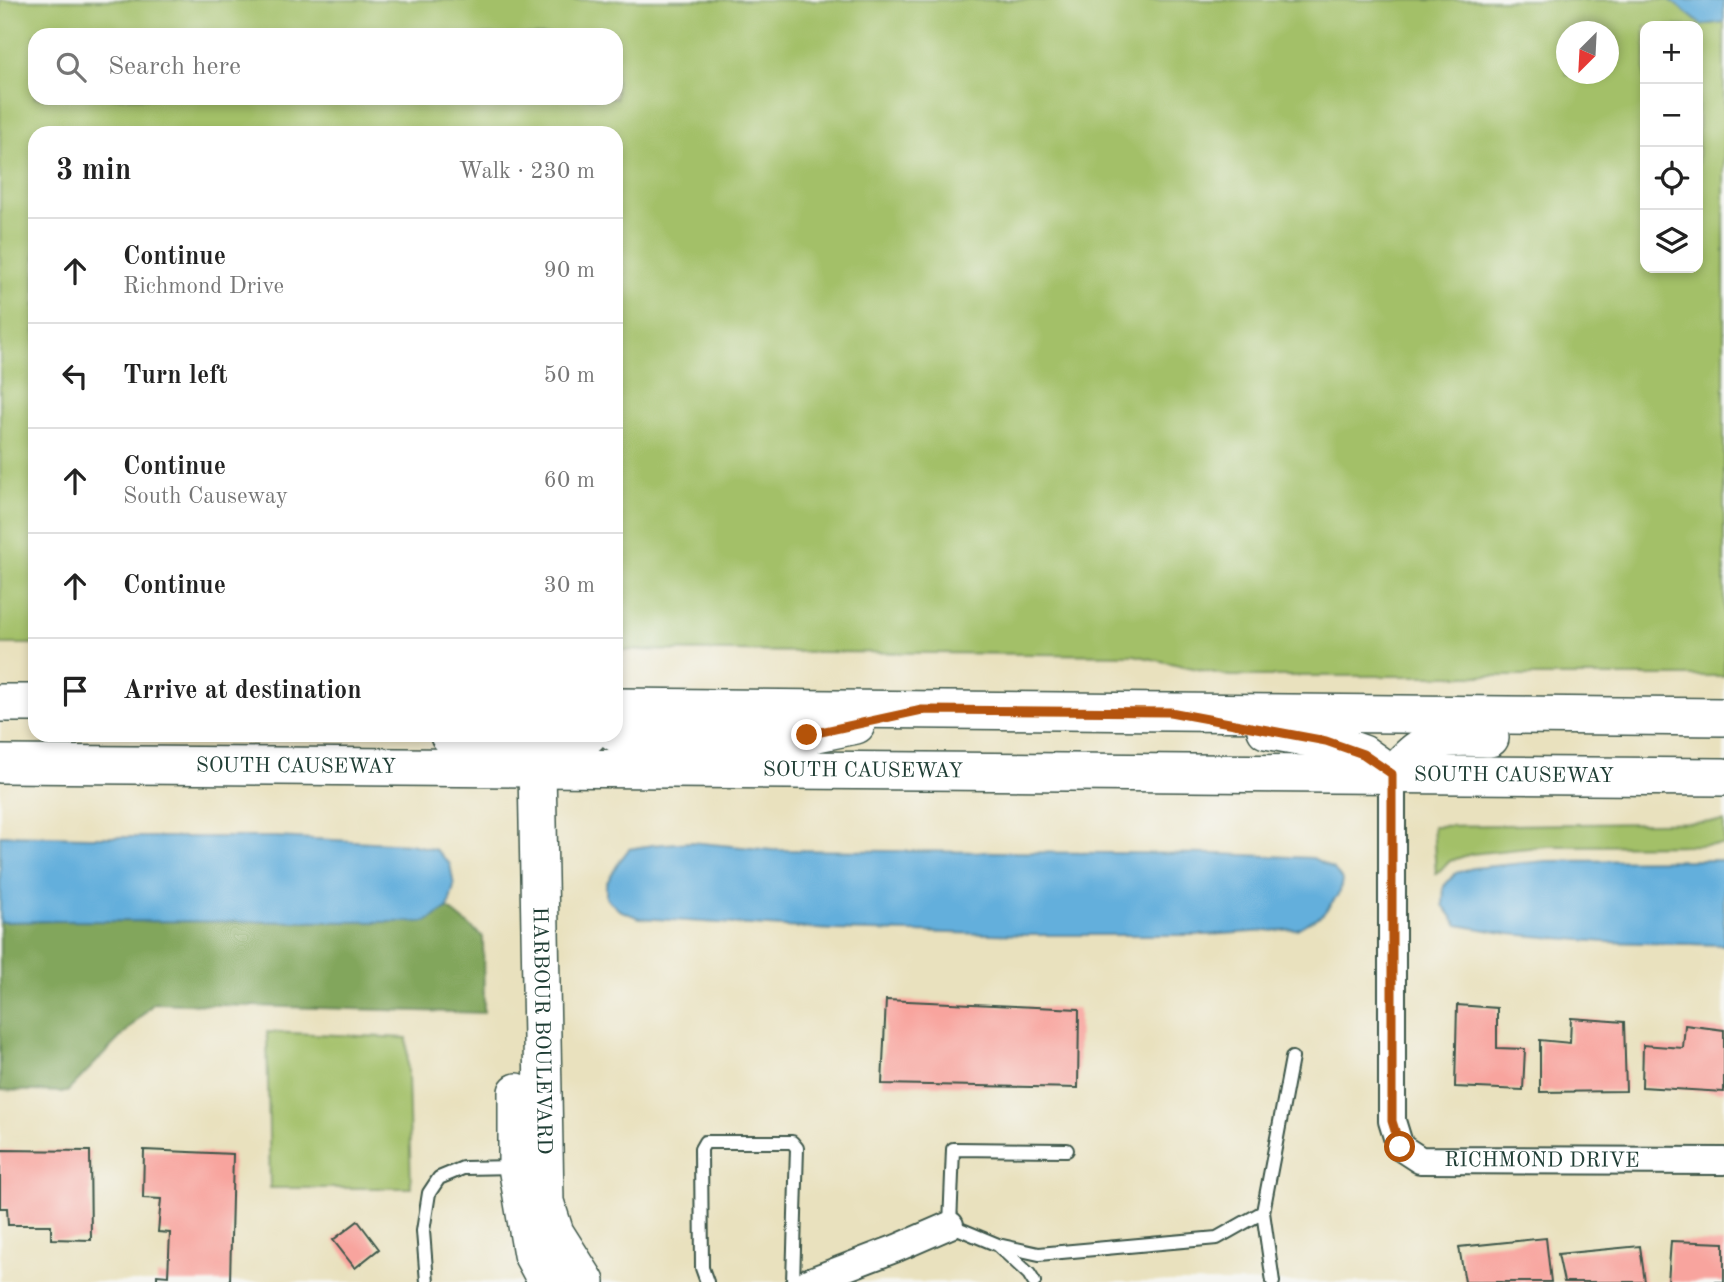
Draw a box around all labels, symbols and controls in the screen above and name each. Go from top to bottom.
north arrow [1556,21,1619,84]
map controls [1640,21,1703,273]
button: + [1640,21,1703,84]
search box [28,28,623,105]
icon: search [52,48,90,86]
text: Search here [108,54,241,80]
button: − [1640,84,1703,147]
button: locate [1640,147,1703,210]
text: 3 min [56,156,131,186]
text: Walk · 230 m [459,160,595,183]
button: layers [1640,210,1703,273]
text: Continue [123,244,226,270]
icon: ahead [56,252,94,290]
text: 90 m [544,259,595,282]
text: Richmond Drive [123,275,284,298]
icon: left [56,357,94,395]
text: Turn left [123,363,228,389]
text: 50 m [544,364,595,387]
text: Continue [123,454,226,480]
icon: ahead [56,462,94,500]
text: 60 m [544,469,595,492]
text: South Causeway [123,485,288,508]
icon: ahead [56,567,94,605]
text: Continue [123,573,226,599]
text: 30 m [544,574,595,597]
icon: arrive [56,672,94,710]
text: Arrive at destination [123,678,362,704]
route end [791,719,822,750]
street label: SOUTH CAUSEWAY [196,755,396,777]
street label: SOUTH CAUSEWAY [763,759,963,782]
street label: SOUTH CAUSEWAY [1414,764,1614,787]
street label: HARBOUR BOULEVARD [529,907,555,1155]
route start [1384,1131,1415,1162]
street label: RICHMOND DRIVE [1444,1150,1640,1171]

